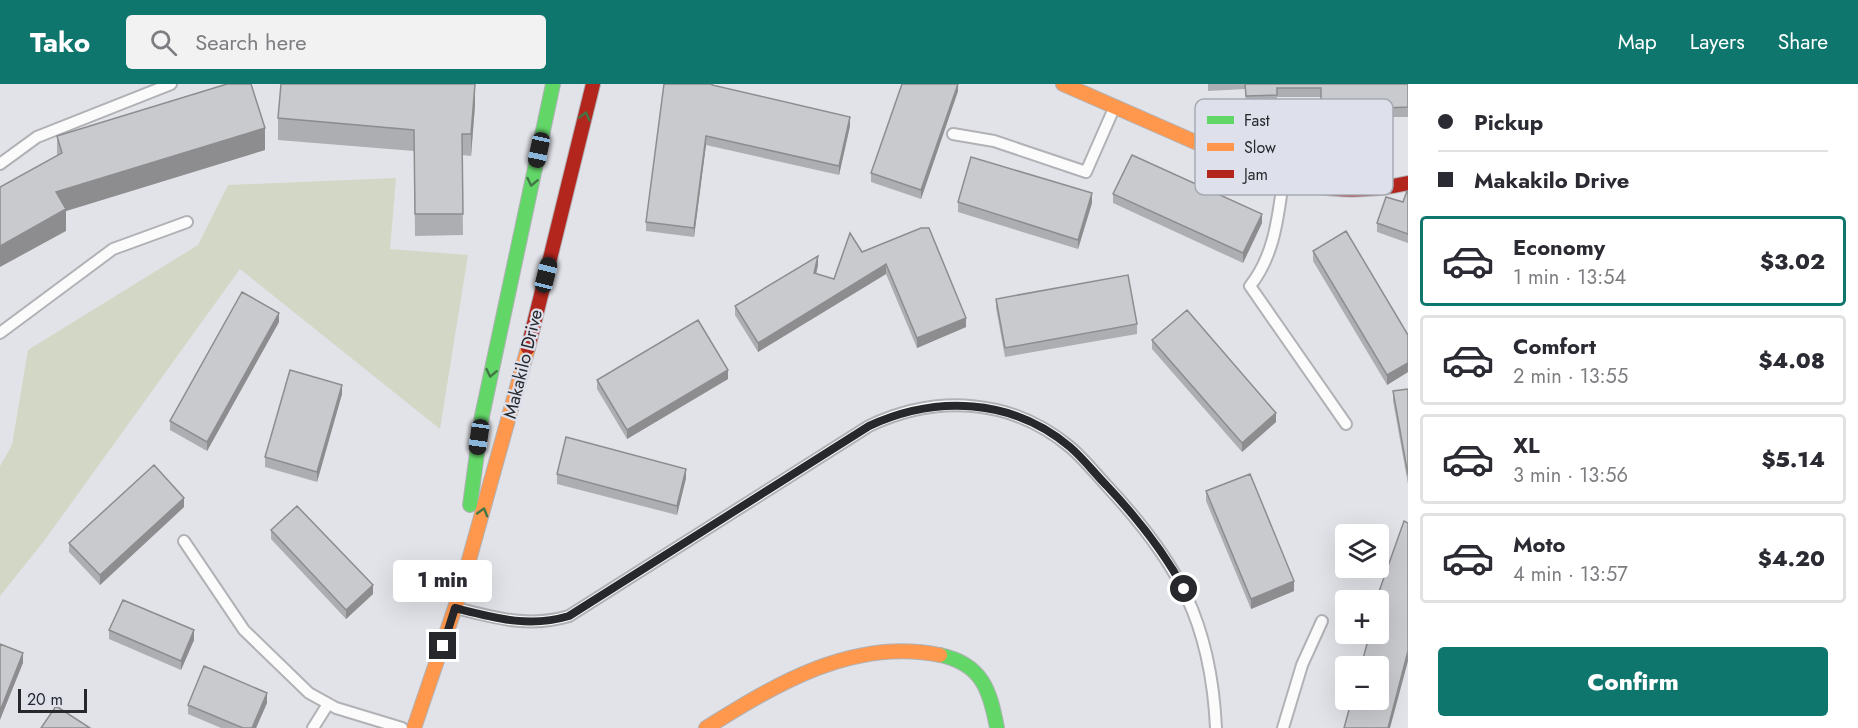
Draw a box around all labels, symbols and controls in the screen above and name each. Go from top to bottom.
search box [126,15,546,69]
text: Tako [30,22,90,63]
icon: search [147,26,180,59]
text: Search here [195,26,307,58]
text: Map [1618,27,1657,57]
text: Layers [1690,27,1745,57]
text: Share [1778,27,1828,57]
legend [1195,99,1393,195]
text: Pickup [1474,106,1543,138]
text: Fast [1244,109,1270,132]
one-way arrow [578,112,591,122]
car [526,131,552,169]
text: Slow [1244,136,1276,159]
text: Jam [1242,163,1268,186]
text: Makakilo Drive [1474,164,1629,196]
one-way arrow [526,177,539,187]
text: Economy [1513,231,1605,263]
icon: car [1441,234,1495,288]
text: $3.02 [1760,245,1825,277]
car [533,255,559,295]
text: 1 min · 13:54 [1513,263,1626,292]
street label: Makakilo Drive [497,307,549,421]
text: Comfort [1513,330,1596,362]
icon: car [1441,333,1495,387]
text: $4.08 [1758,344,1825,376]
text: 2 min · 13:55 [1513,362,1628,391]
one-way arrow [486,368,499,378]
car [468,418,490,456]
text: XL [1513,429,1540,461]
icon: car [1441,432,1495,486]
text: $5.14 [1761,443,1825,475]
text: 3 min · 13:56 [1513,461,1628,490]
one-way arrow [476,507,488,518]
map controls [1335,524,1389,710]
button: layers [1335,524,1389,578]
text: Moto [1513,528,1566,560]
icon: car [1441,531,1495,585]
text: $4.20 [1758,542,1825,574]
callout: 1 min [394,559,492,601]
text: 4 min · 13:57 [1513,560,1628,589]
text: 1 min [417,566,468,595]
route start [1170,575,1197,602]
button: + [1335,590,1389,644]
route end [429,632,456,659]
button: Confirm [1438,647,1828,716]
button: − [1335,656,1389,710]
scale bar [18,686,87,714]
text: 20 m [27,688,63,711]

